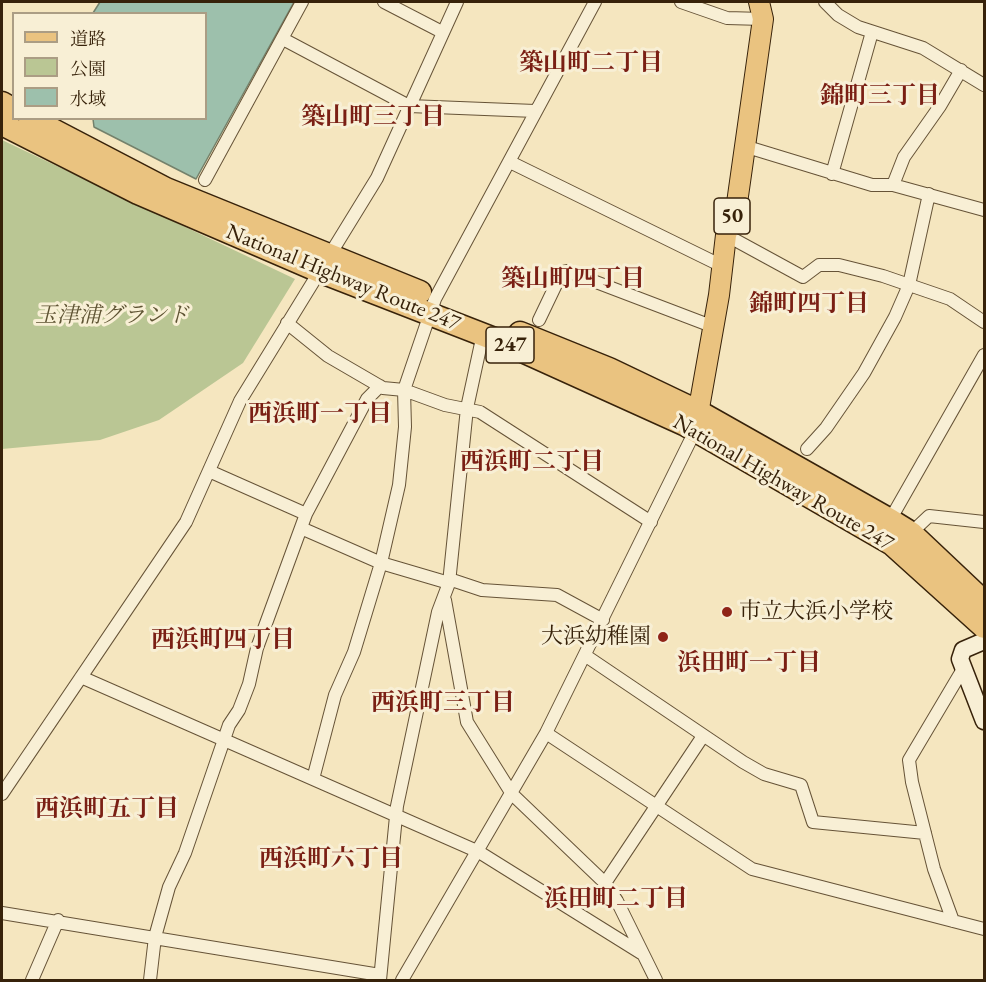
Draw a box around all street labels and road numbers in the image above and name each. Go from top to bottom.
road number: 50 [714,198,750,234]
street label: National Highway Route 247 [222,219,464,337]
road number: 247 [486,327,534,363]
street label: National Highway Route 247 [668,409,898,557]

